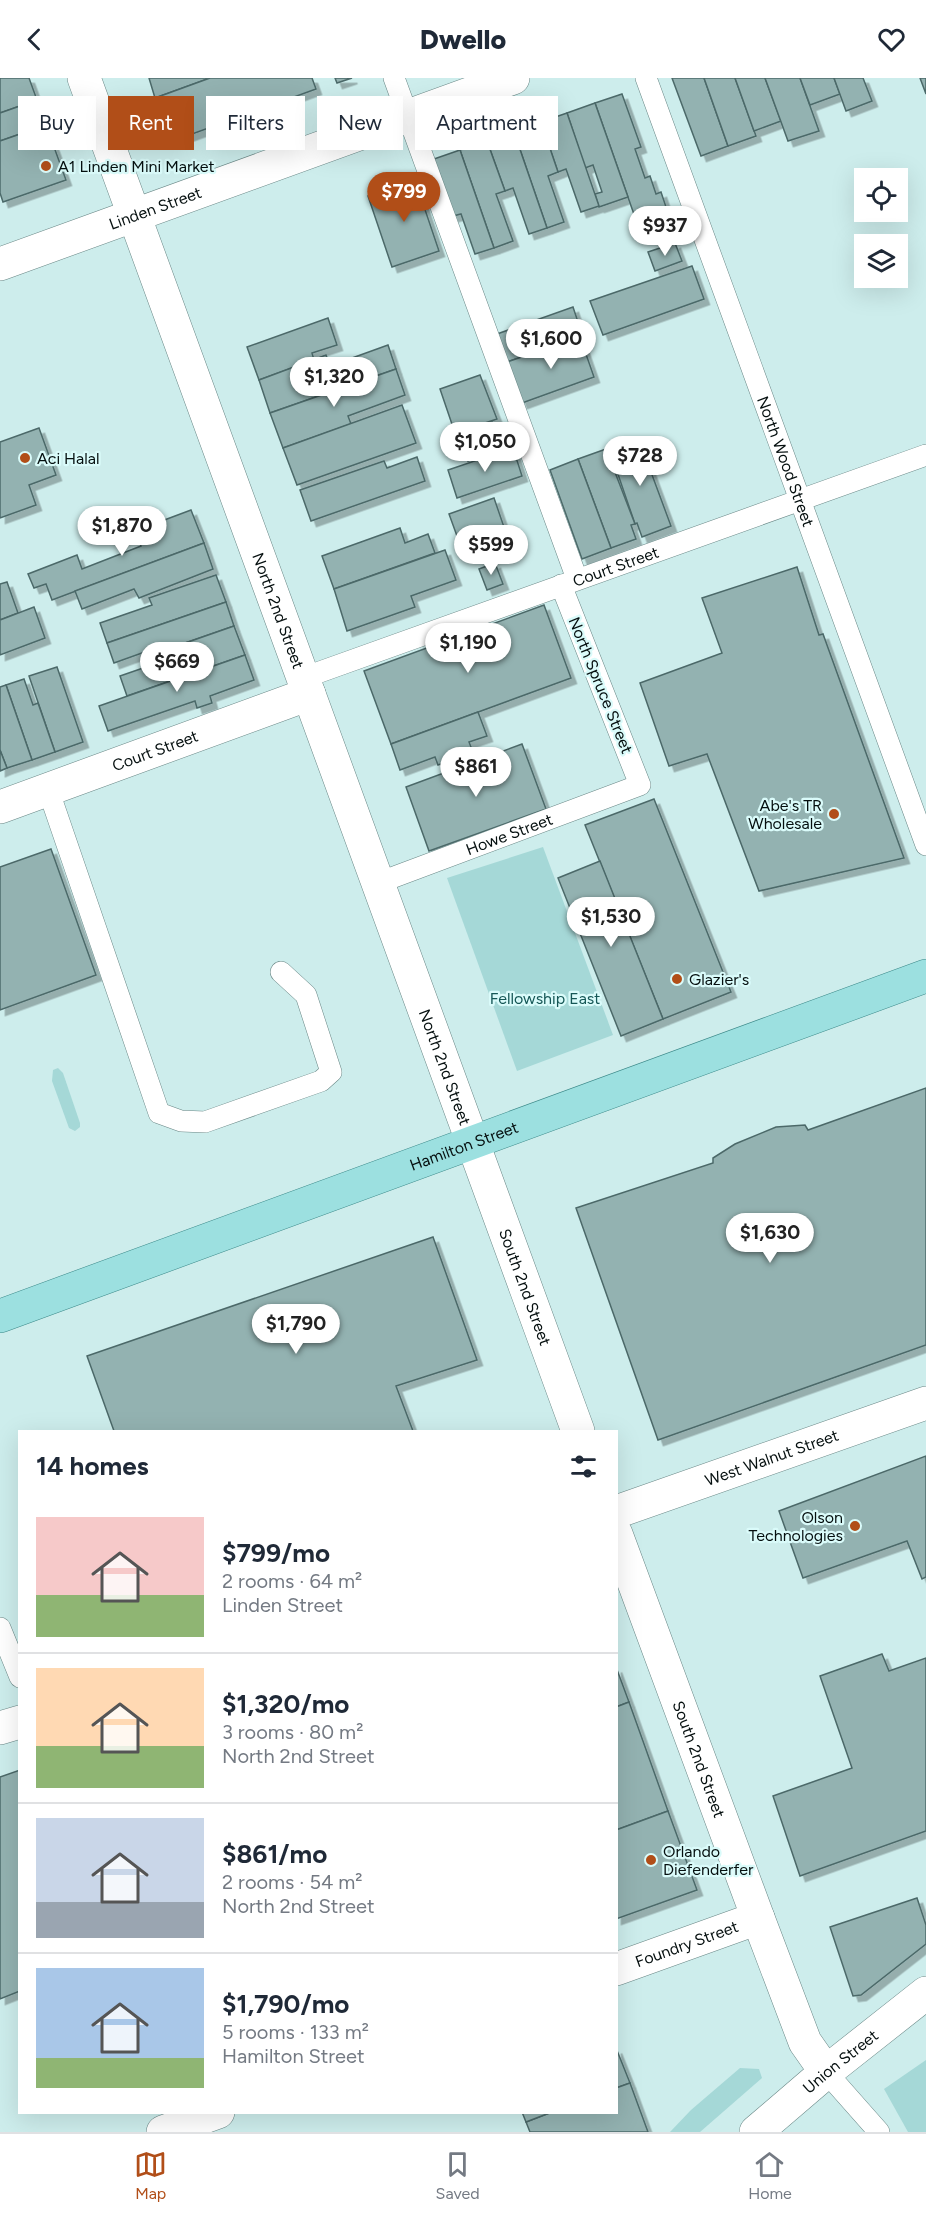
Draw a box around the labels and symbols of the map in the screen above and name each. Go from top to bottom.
place label: A1 Linden Mini Market [58,157,215,176]
marker: A1 Linden Mini Market [39,159,53,173]
pin: $799 [368,172,440,223]
street label: Linden Street [107,183,204,234]
pin: $937 [629,206,701,257]
pin: $1,600 [502,319,600,370]
pin: $1,320 [285,357,383,408]
street label: North Wood Street [753,394,818,529]
pin: $1,050 [436,422,534,473]
pin: $728 [604,436,676,487]
place label: Aci Halal [37,449,99,468]
marker: Aci Halal [18,451,32,465]
pin: $1,870 [73,506,171,557]
pin: $599 [455,525,527,576]
street label: Court Street [570,542,661,591]
street label: North 2nd Street [248,550,308,671]
street label: North Spruce Street [564,614,637,756]
pin: $1,190 [419,623,517,674]
pin: $669 [141,642,213,693]
street label: Court Street [110,726,201,775]
pin: $861 [440,747,512,798]
place label: Abe's TR Wholesale [748,796,822,833]
marker: Abe's TR Wholesale [827,807,841,821]
street label: Howe Street [463,810,555,859]
pin: $1,530 [562,897,660,948]
place label: Glazier's [689,970,749,989]
marker: Glazier's [670,972,684,986]
park label: Fellowship East [490,989,600,1008]
street label: North 2nd Street [415,1007,475,1128]
street label: Hamilton Street [407,1118,521,1175]
pin: $1,630 [721,1213,819,1264]
street label: South 2nd Street [495,1226,555,1348]
pin: $1,790 [247,1304,345,1355]
street label: West Walnut Street [703,1426,841,1490]
place label: Olson Technologies [749,1508,843,1545]
marker: Olson Technologies [848,1519,862,1533]
street label: South 2nd Street [669,1698,729,1820]
place label: Orlando Diefenderfer [663,1842,754,1879]
marker: Orlando Diefenderfer [644,1853,658,1867]
street label: Foundry Street [633,1917,741,1971]
street label: Union Street [799,2026,882,2098]

